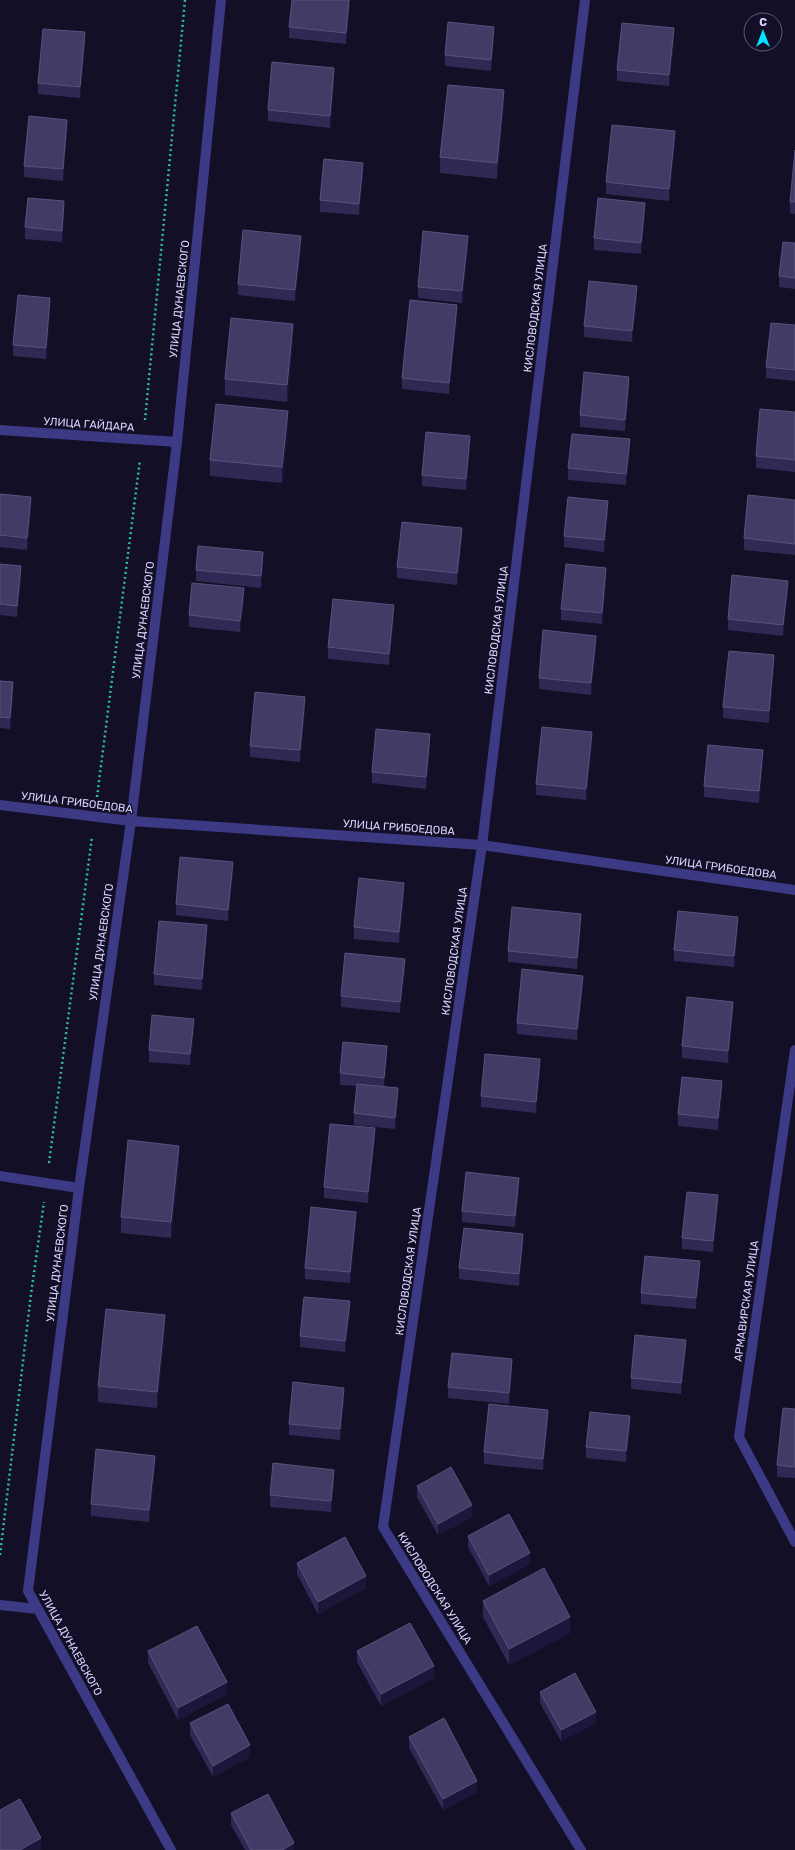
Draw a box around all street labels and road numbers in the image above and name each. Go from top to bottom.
street label: УЛИЦА ДУНАЕВСКОГО [167,240,192,358]
street label: КИСЛОВОДСКАЯ УЛИЦА [521,242,550,373]
street label: УЛИЦА ГАЙДАРА [43,415,135,434]
street label: УЛИЦА ДУНАЕВСКОГО [130,561,157,679]
street label: КИСЛОВОДСКАЯ УЛИЦА [482,564,511,695]
street label: УЛИЦА ГРИБОЕДОВА [20,789,134,816]
street label: УЛИЦА ГРИБОЕДОВА [343,817,456,838]
street label: УЛИЦА ГРИБОЕДОВА [664,853,778,882]
street label: УЛИЦА ДУНАЕВСКОГО [87,883,116,1001]
street label: КИСЛОВОДСКАЯ УЛИЦА [439,885,470,1016]
street label: УЛИЦА ДУНАЕВСКОГО [44,1204,71,1322]
street label: КИСЛОВОДСКАЯ УЛИЦА [393,1205,424,1336]
street label: АРМАВИРСКАЯ УЛИЦА [732,1239,762,1363]
street label: КИСЛОВОДСКАЯ УЛИЦА [395,1530,475,1647]
street label: УЛИЦА ДУНАЕВСКОГО [36,1588,105,1698]

